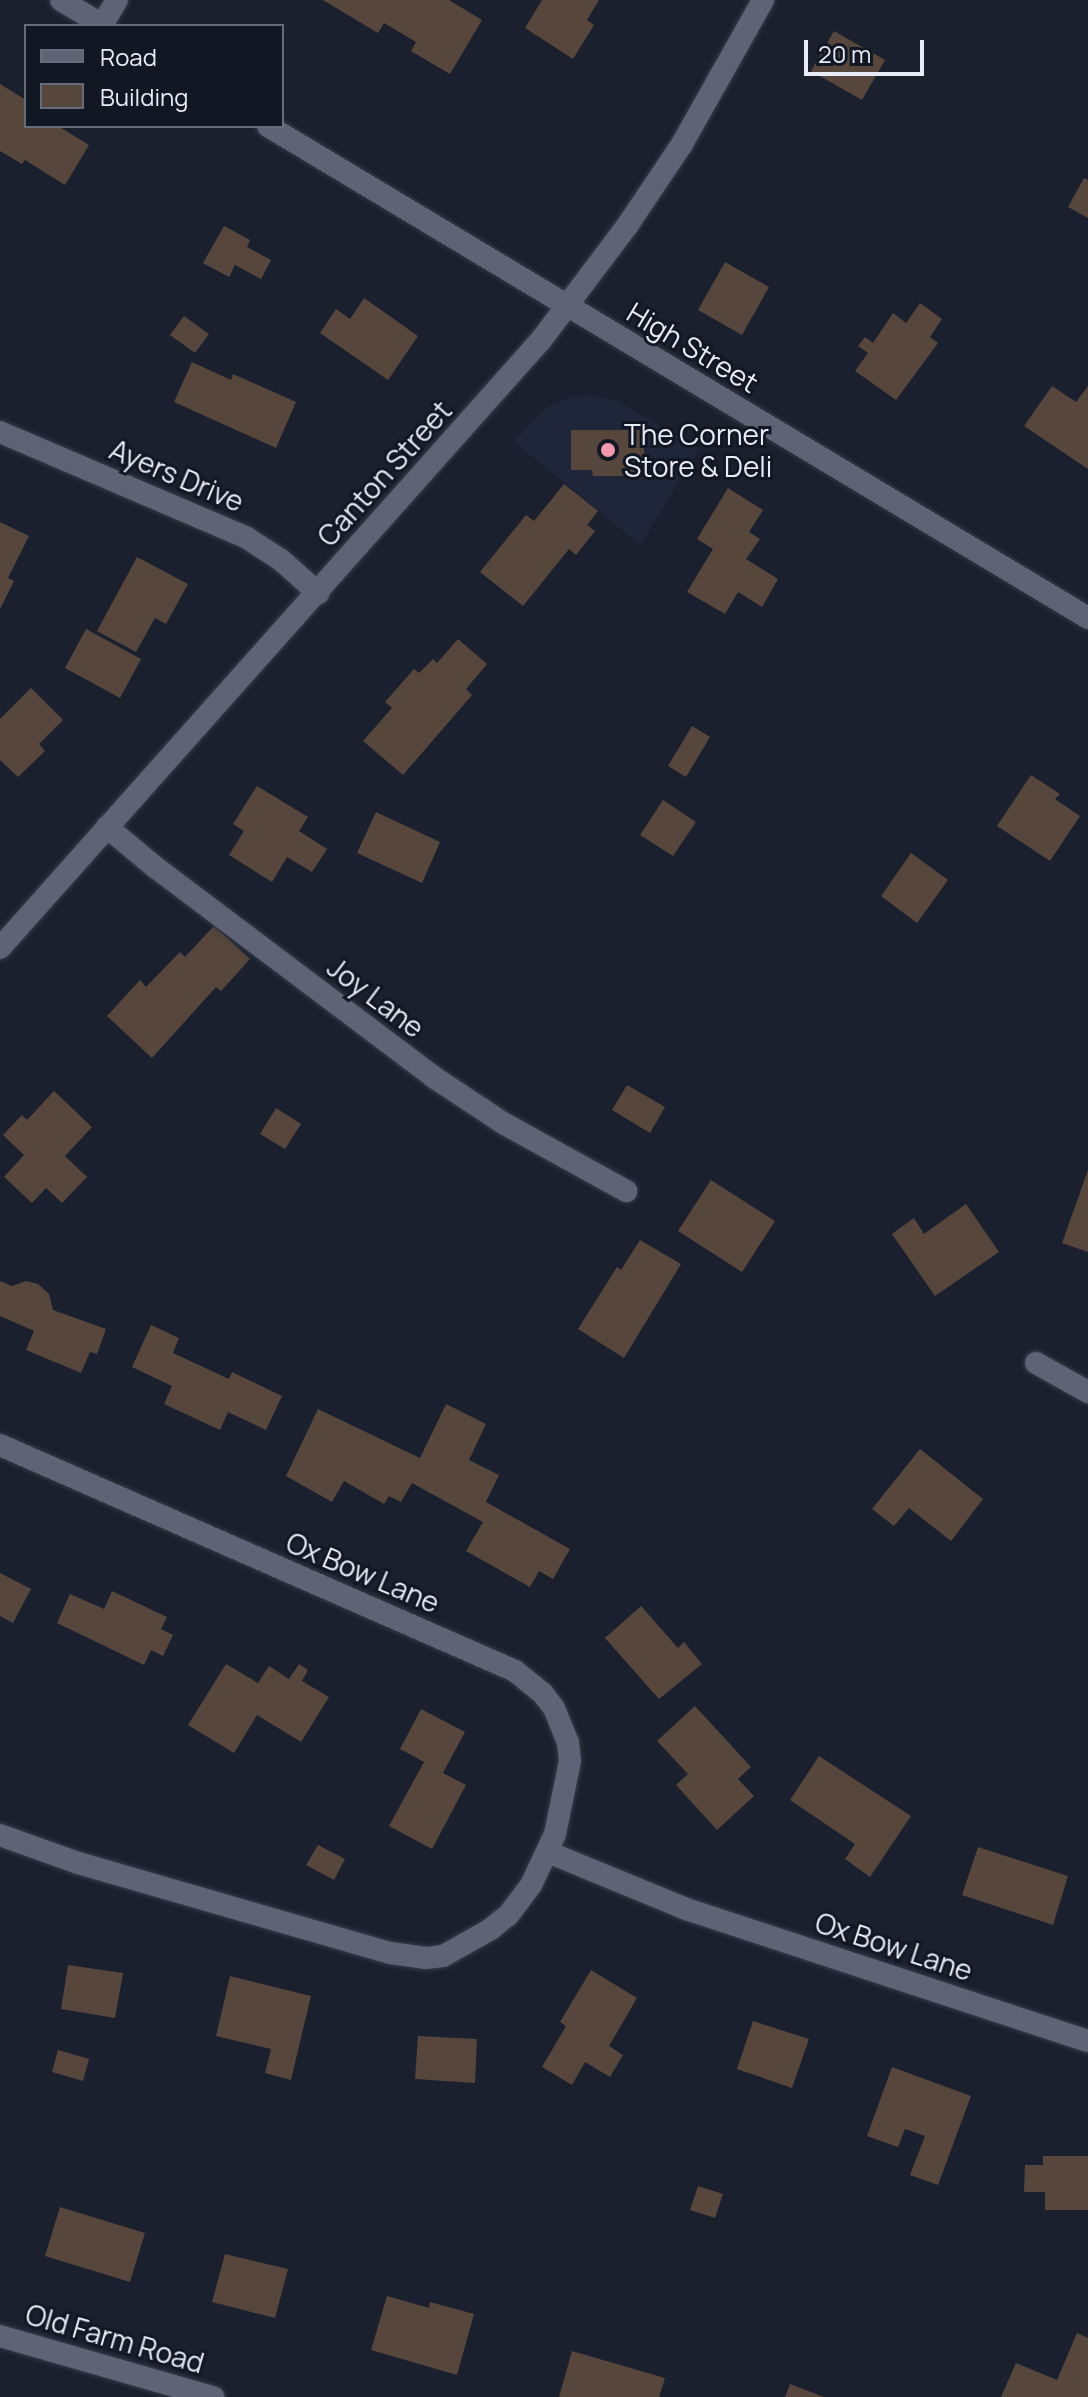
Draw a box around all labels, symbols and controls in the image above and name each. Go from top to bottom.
legend [24,24,284,128]
scale bar [808,24,928,74]
text: 20 m [818,37,871,70]
text: Road [100,40,157,73]
text: Building [100,80,188,113]
street label: High Street [621,295,765,399]
street label: Canton Street [310,393,458,553]
place label: The Corner Store & Deli [624,417,772,483]
street label: Ayers Drive [105,432,249,518]
marker: The Corner Store & Deli [599,441,617,459]
street label: Joy Lane [321,950,431,1044]
street label: Ox Bow Lane [281,1525,445,1619]
street label: Ox Bow Lane [811,1905,977,1987]
street label: Old Farm Road [22,2297,208,2379]

